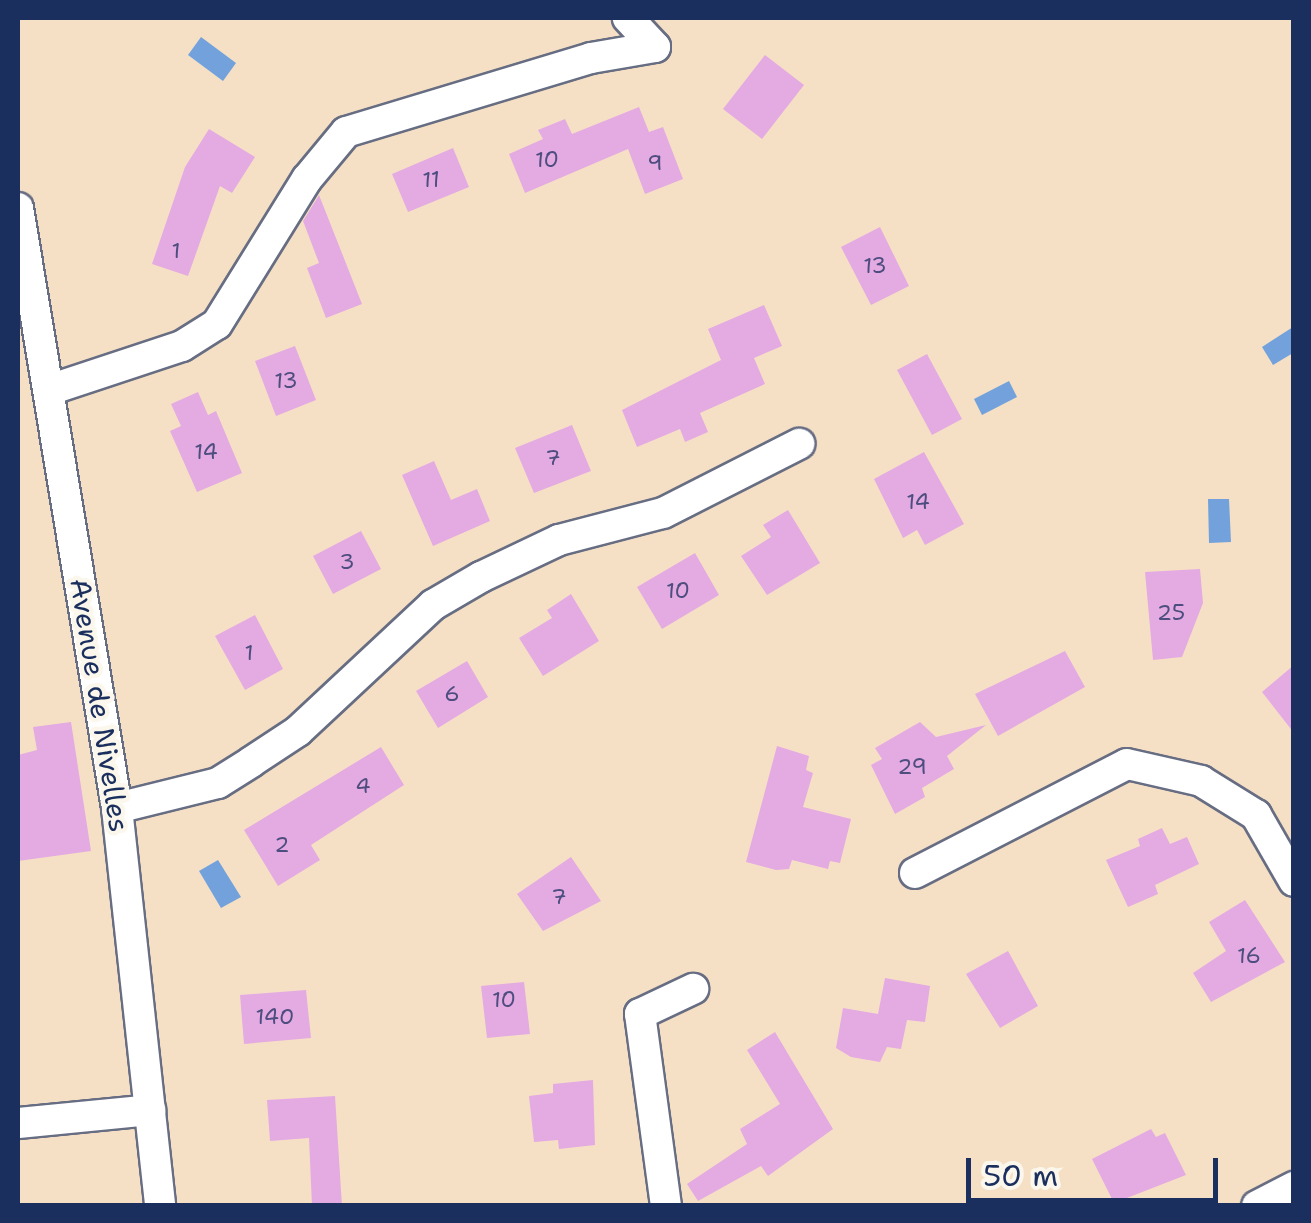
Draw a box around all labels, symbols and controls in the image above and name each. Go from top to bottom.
house number: 10 [535,147,559,173]
house number: 9 [647,150,663,176]
house number: 11 [422,167,440,193]
house number: 1 [171,238,181,264]
house number: 13 [863,253,887,279]
house number: 13 [274,368,298,394]
house number: 14 [194,439,218,465]
house number: 7 [545,445,561,471]
house number: 14 [906,489,930,515]
house number: 3 [339,549,355,575]
street label: Avenue de Nivelles [63,576,137,834]
house number: 10 [666,578,690,604]
house number: 25 [1157,600,1185,626]
house number: 1 [244,640,254,666]
house number: 6 [444,681,460,707]
house number: 29 [897,754,927,780]
house number: 4 [355,773,371,799]
house number: 2 [274,832,290,858]
house number: 7 [551,884,567,910]
house number: 16 [1237,943,1261,969]
house number: 10 [492,987,516,1013]
house number: 140 [256,1004,294,1030]
scale bar [971,1138,1224,1200]
text: 50 m [983,1155,1058,1196]

